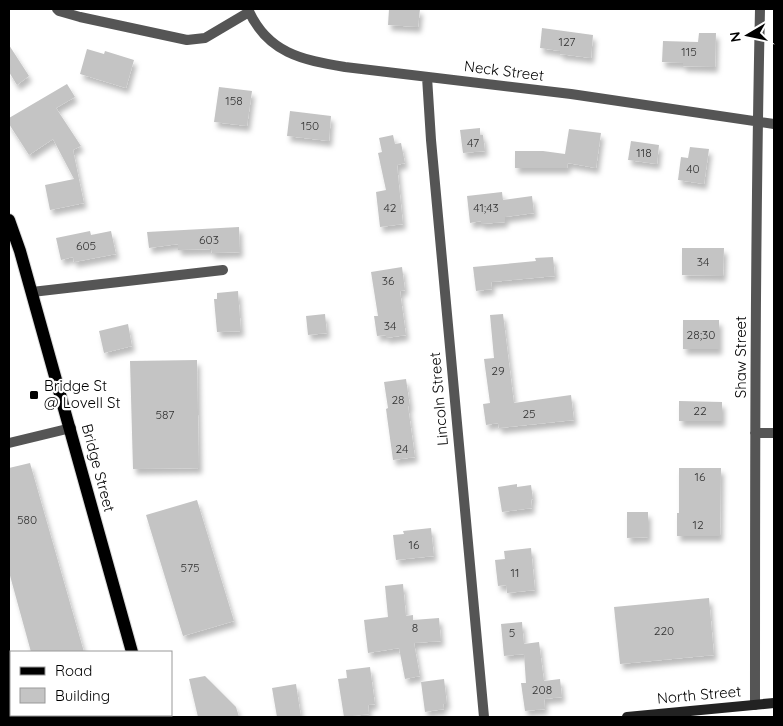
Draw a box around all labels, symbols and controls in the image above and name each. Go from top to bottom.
north arrow [723,10,773,60]
text: N [725,31,745,44]
house number: 127 [558,34,576,49]
house number: 115 [681,44,697,59]
street label: Neck Street [463,56,545,85]
house number: 158 [225,93,243,108]
house number: 150 [301,118,319,133]
house number: 47 [467,135,479,150]
house number: 118 [636,145,652,160]
house number: 40 [686,161,700,176]
house number: 42 [384,200,397,215]
house number: 41;43 [473,200,499,215]
house number: 603 [199,232,219,247]
house number: 605 [76,238,96,253]
house number: 34 [697,254,709,269]
house number: 36 [382,273,395,288]
street label: Shaw Street [731,316,750,398]
house number: 34 [384,318,396,333]
house number: 28;30 [687,327,715,342]
street label: Lincoln Street [425,351,452,447]
house number: 29 [491,363,505,378]
place label: Bridge St @ Lovell St [44,376,121,412]
marker: Bridge St @ Lovell St [28,389,40,401]
house number: 28 [391,392,405,407]
house number: 22 [693,403,707,418]
house number: 25 [522,406,536,421]
house number: 587 [156,407,174,422]
street label: Bridge Street [78,422,119,514]
house number: 24 [396,441,408,456]
house number: 16 [695,469,706,484]
house number: 580 [17,512,37,527]
house number: 12 [692,517,704,532]
house number: 16 [409,537,420,552]
house number: 575 [180,560,200,575]
house number: 11 [511,565,519,580]
house number: 8 [412,620,418,635]
house number: 220 [654,623,674,638]
house number: 5 [509,625,515,640]
legend [10,651,172,716]
text: Road [55,661,92,680]
street label: North Street [656,681,742,708]
house number: 208 [532,682,552,697]
text: Building [55,686,110,705]

